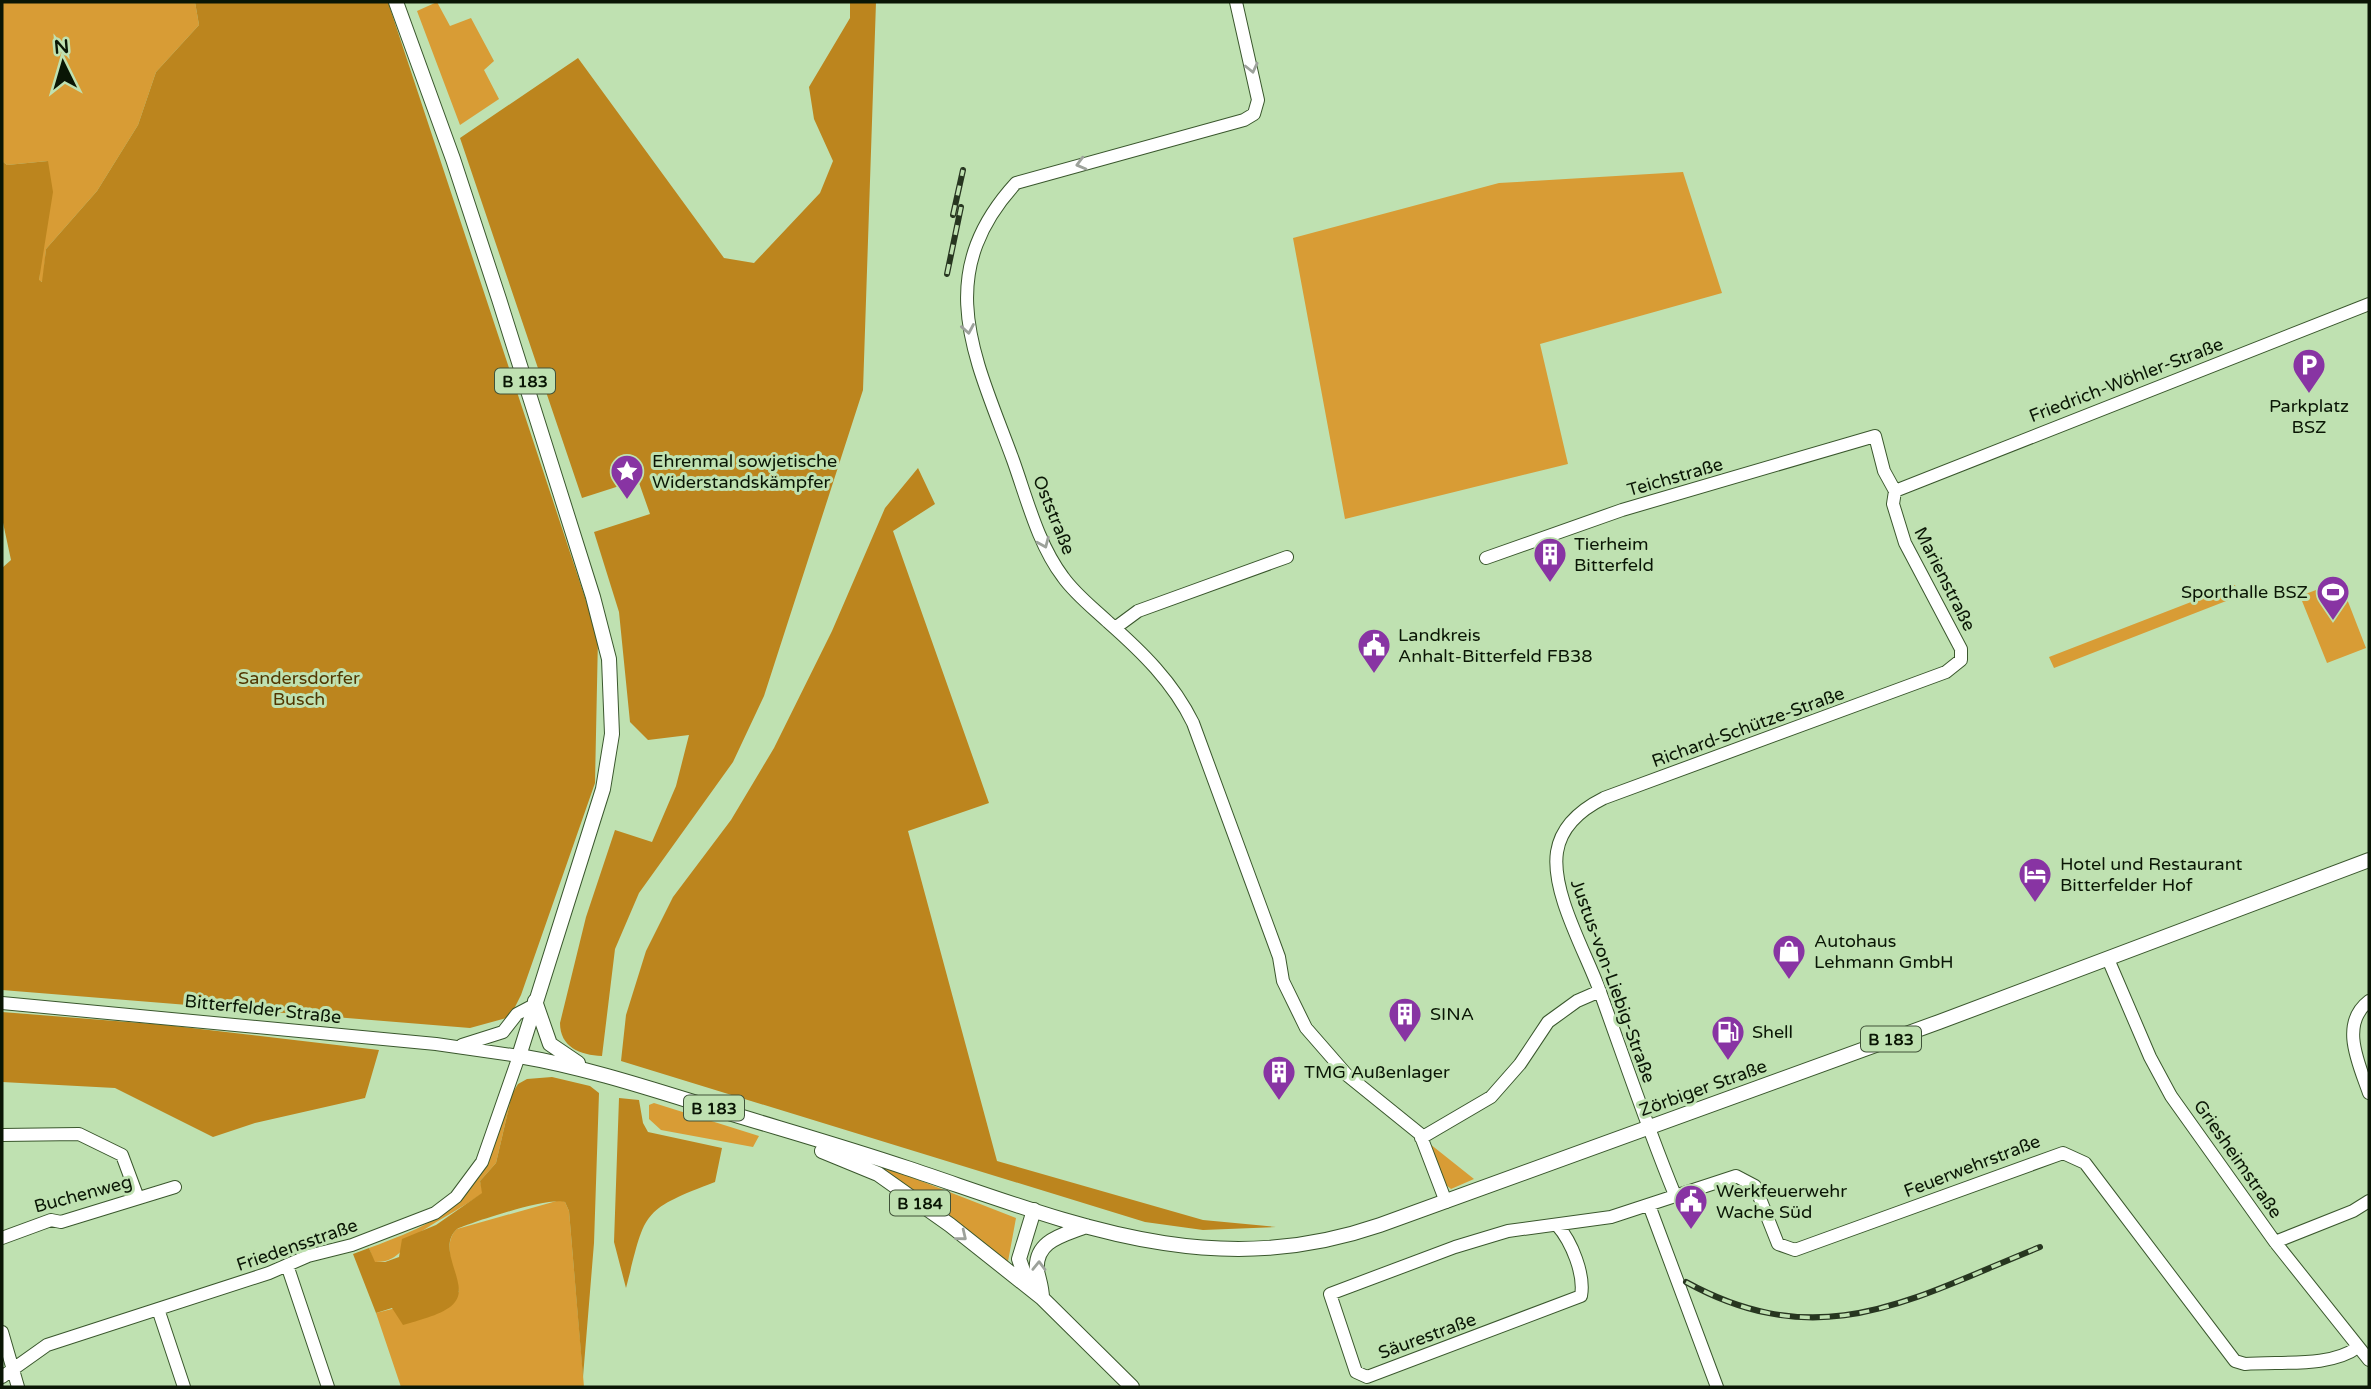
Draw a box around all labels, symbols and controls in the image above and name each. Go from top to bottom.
north arrow [28,28,98,98]
text: N [53,35,70,59]
one-way arrow [1243,62,1258,74]
one-way arrow [1075,155,1087,170]
one-way arrow [960,323,975,335]
street label: Friedrich-Wöhler-Straße [2026,333,2226,427]
parking icon: Parkplatz BSZ [2290,346,2328,395]
road number: B 183 [495,368,555,394]
place label: Parkplatz BSZ [2269,395,2349,438]
place label: Ehrenmal sowjetische Widerstandskämpfer [652,450,837,493]
place icon: Ehrenmal sowjetische Widerstandskämpfer [608,452,646,501]
street label: Teichstraße [1625,453,1725,501]
street label: Oststraße [1028,472,1080,558]
street label: Marienstraße [1909,523,1981,635]
place label: Tierheim Bitterfeld [1574,533,1654,576]
building icon: Tierheim Bitterfeld [1531,535,1569,584]
one-way arrow [1036,536,1050,548]
sports icon: Sporthalle BSZ [2314,573,2352,622]
place label: Sporthalle BSZ [2181,581,2308,603]
place label: Landkreis Anhalt-Bitterfeld FB38 [1398,624,1593,667]
public building icon: Landkreis Anhalt-Bitterfeld FB38 [1355,626,1393,675]
park label: Sandersdorfer Busch [238,667,360,710]
street label: Richard-Schütze-Straße [1649,682,1847,772]
place label: Hotel und Restaurant Bitterfelder Hof [2060,853,2242,896]
hotel icon: Hotel und Restaurant Bitterfelder Hof [2016,855,2054,904]
street label: Justus-von-Liebig-Straße [1566,876,1660,1086]
place label: Autohaus Lehmann GmbH [1814,930,1954,973]
shop icon: Autohaus Lehmann GmbH [1770,932,1808,981]
street label: Bitterfelder Straße [184,990,342,1028]
building icon: SINA [1386,995,1424,1044]
place label: SINA [1430,1003,1474,1025]
fuel station icon: Shell [1709,1013,1747,1062]
place label: Shell [1752,1021,1793,1043]
road number: B 183 [1861,1026,1921,1051]
building icon: TMG Außenlager [1260,1053,1298,1102]
street label: Zörbiger Straße [1636,1055,1770,1121]
place label: TMG Außenlager [1304,1061,1450,1083]
road number: B 183 [684,1096,744,1120]
street label: Griesheimstraße [2189,1096,2287,1222]
street label: Feuerwehrstraße [1901,1130,2043,1202]
street label: Buchenweg [32,1170,134,1218]
place label: Werkfeuerwehr Wache Süd [1716,1180,1847,1223]
public building icon: Werkfeuerwehr Wache Süd [1672,1182,1710,1231]
road number: B 184 [890,1190,950,1216]
street label: Friedensstraße [233,1214,361,1276]
one-way arrow [954,1228,967,1240]
one-way arrow [1031,1260,1047,1271]
street label: Säurestraße [1375,1308,1479,1364]

